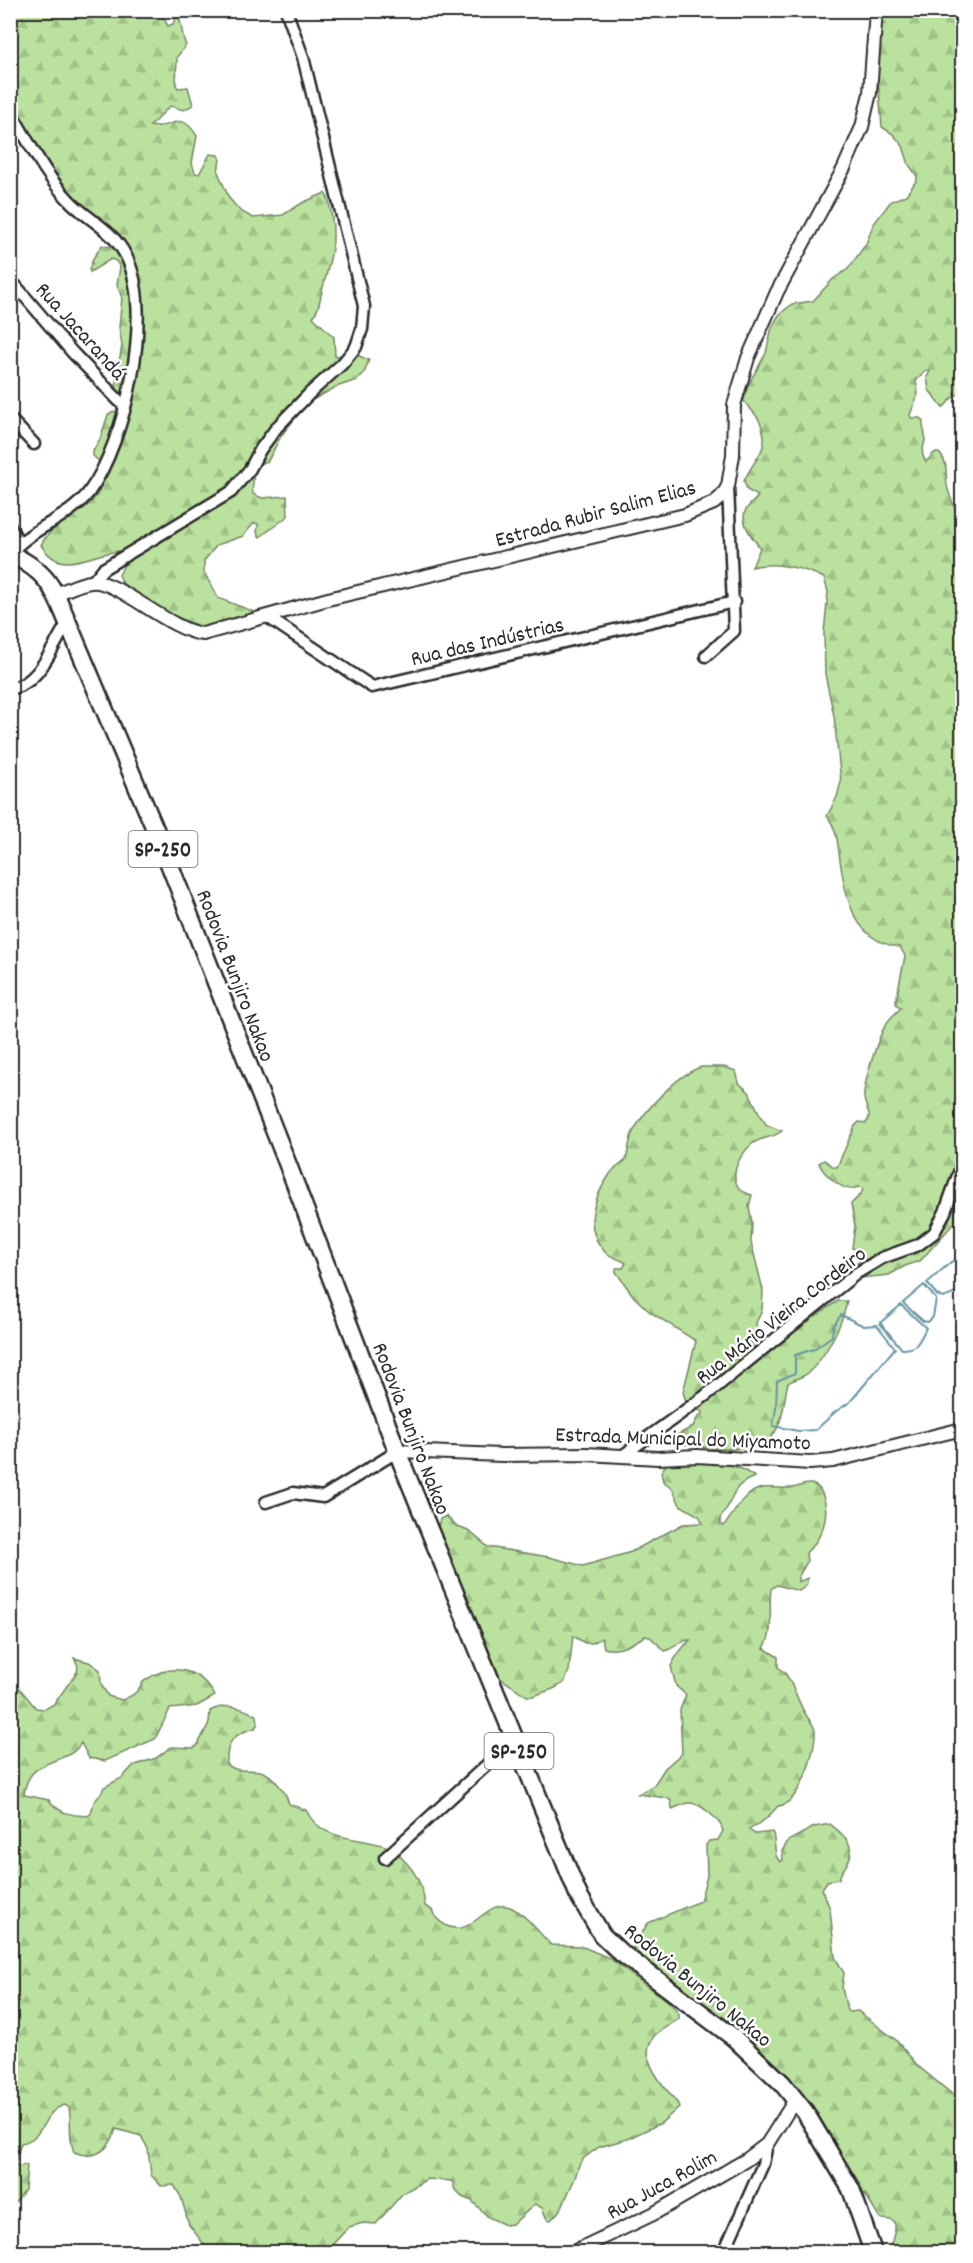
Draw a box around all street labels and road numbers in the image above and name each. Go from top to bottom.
street label: Rua Jacarandá [27,276,132,388]
street label: Estrada Rubir Salim Elias [492,474,700,557]
street label: Rua das Indústrias [408,611,567,676]
road number: SP-250 [128,831,198,867]
street label: Rodovia Bunjiro Nakao [187,886,281,1067]
street label: Rua Mário Vieira Cordeiro [690,1240,874,1393]
street label: Rodovia Bunjiro Nakao [363,1339,457,1520]
street label: Estrada Municipal do Miyamoto [555,1421,811,1460]
road number: SP-250 [484,1733,554,1769]
street label: Rodovia Bunjiro Nakao [616,1917,777,2056]
street label: Rua Juca Rolim [602,2143,724,2229]

